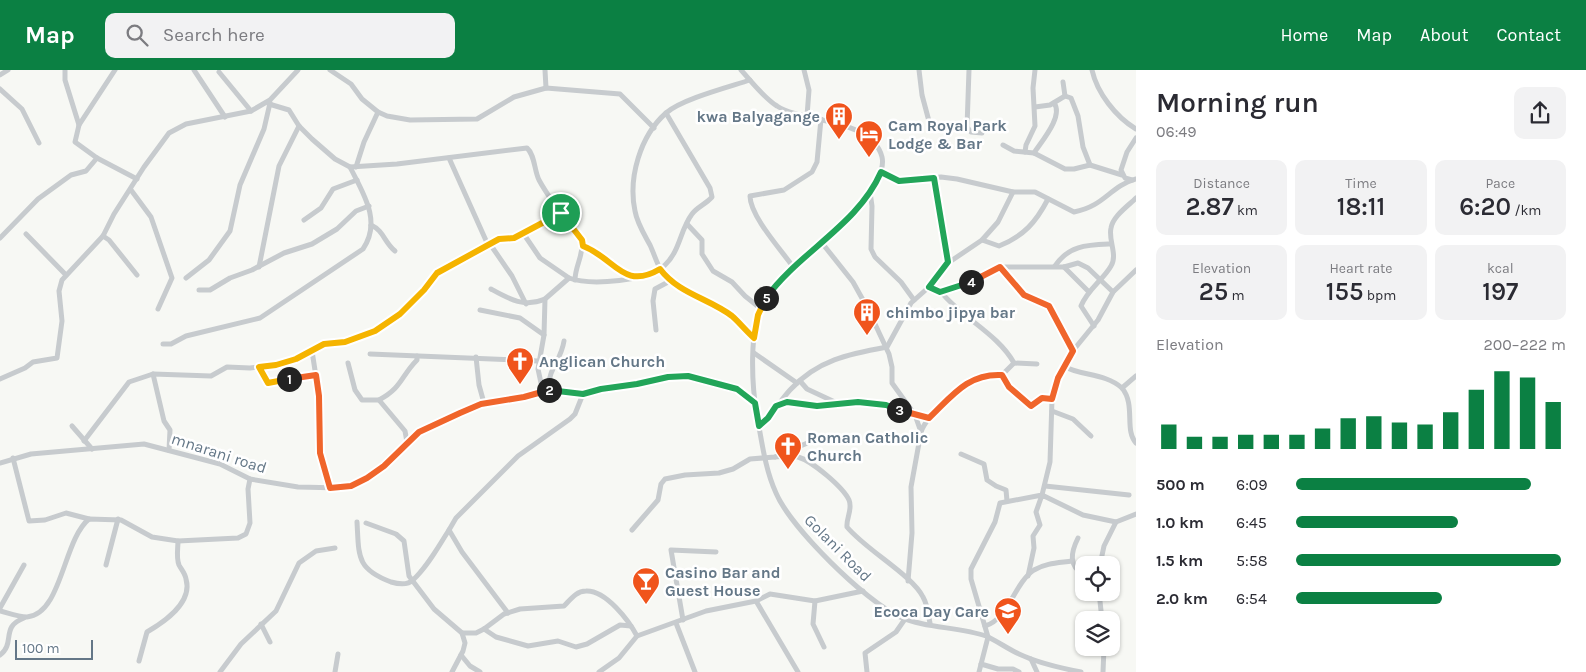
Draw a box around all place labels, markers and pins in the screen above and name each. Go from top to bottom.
building icon: kwa Balyagange [824,101,854,140]
place label: kwa Balyagange [697,107,820,126]
place label: Cam Royal Park Lodge & Bar [888,116,1007,153]
hotel icon: Cam Royal Park Lodge & Bar [854,119,884,158]
pin [540,192,582,234]
pin: 4 [958,270,984,294]
pin: 5 [754,286,778,310]
building icon: chimbo jipya bar [852,297,882,336]
place label: chimbo jipya bar [886,303,1016,322]
church icon: Anglican Church [505,346,535,385]
place label: Anglican Church [539,352,665,371]
pin: 1 [276,366,302,392]
pin: 2 [536,378,562,402]
pin: 3 [886,398,912,422]
place label: Roman Catholic Church [807,428,928,465]
church icon: Roman Catholic Church [773,431,803,470]
place label: Casino Bar and Guest House [665,563,780,600]
bar icon: Casino Bar and Guest House [631,566,661,605]
school or university icon: Ecoca Day Care [993,596,1023,635]
place label: Ecoca Day Care [874,602,989,621]

